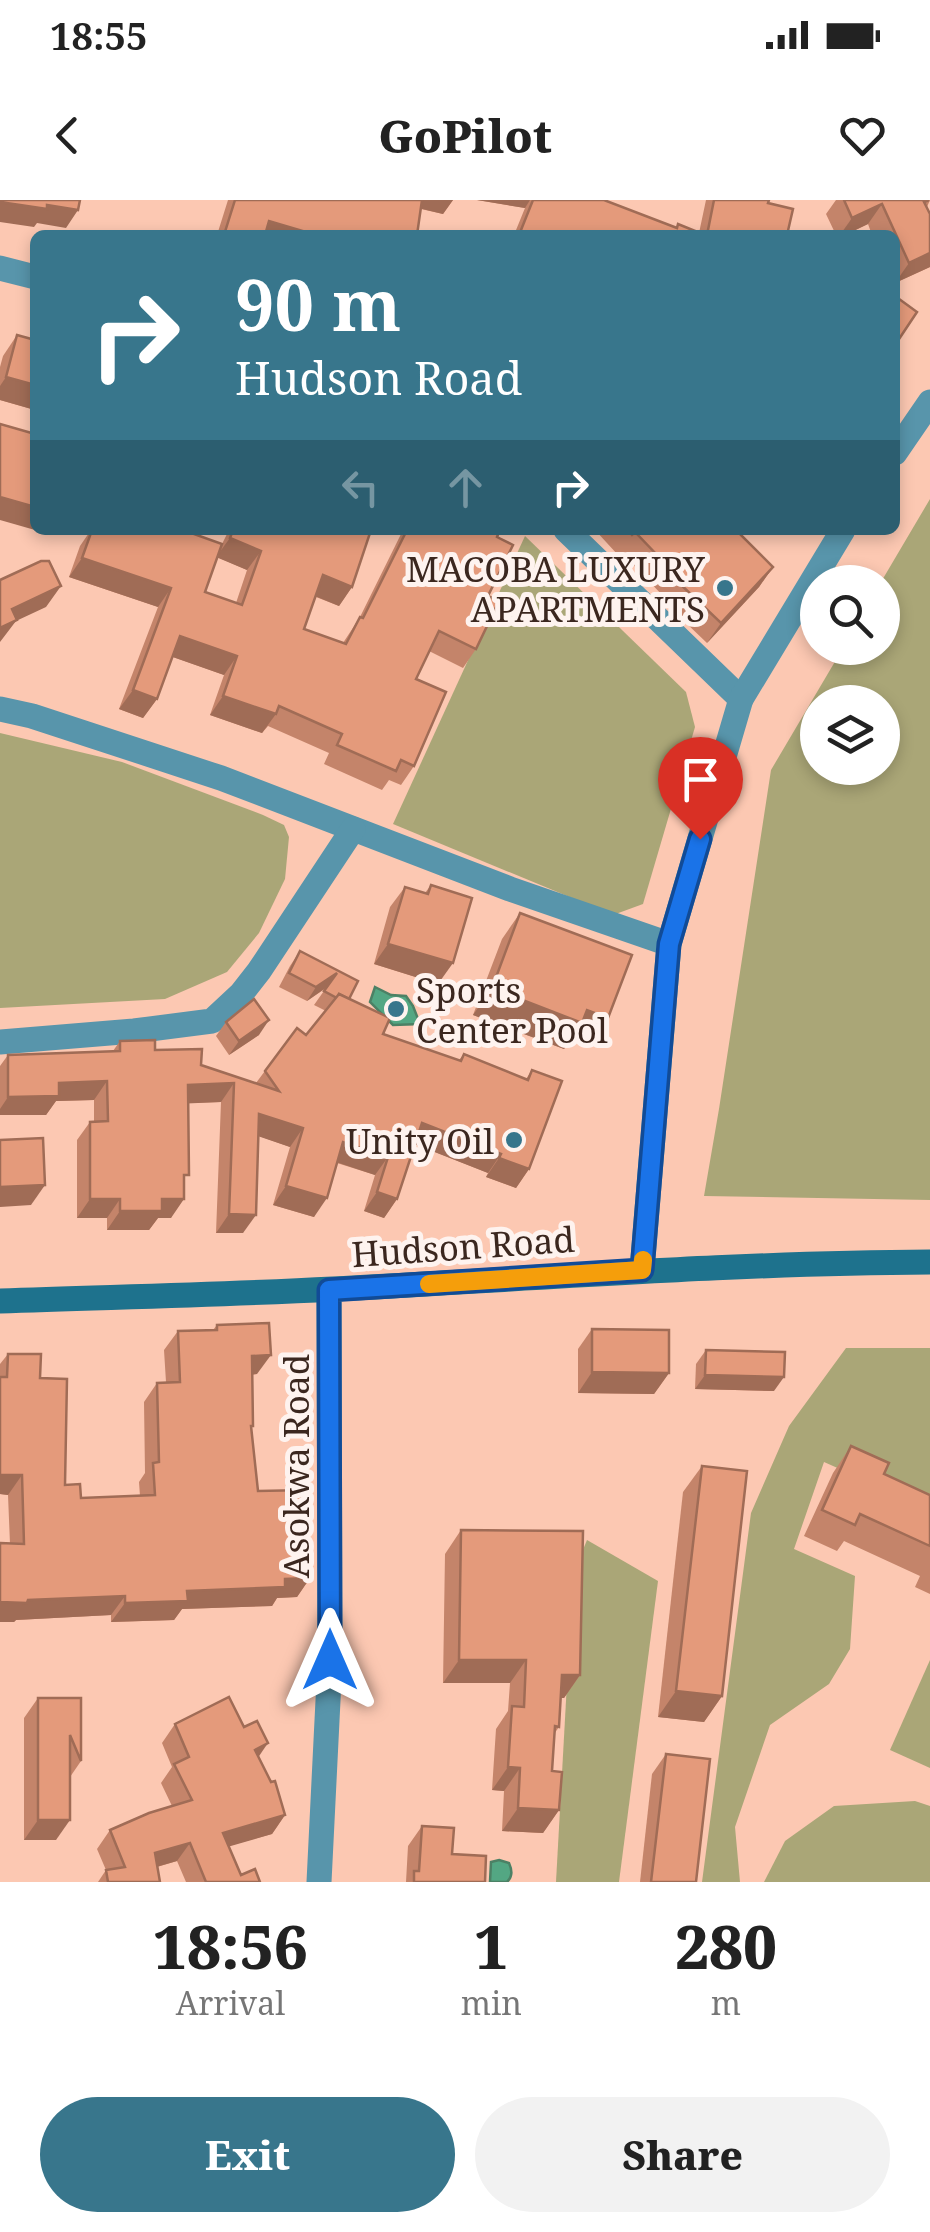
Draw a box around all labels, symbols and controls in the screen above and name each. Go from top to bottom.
text: 18:55 [50,9,147,61]
text: GoPilot [378,105,552,166]
icon: back [40,108,95,163]
icon: heart [835,108,890,163]
text: 90 m [235,256,401,352]
icon: right [70,270,200,400]
text: Hudson Road [235,347,522,408]
icon: left [333,460,388,515]
icon: ahead [438,460,493,515]
icon: right [543,460,598,515]
place label: MACOBA LUXURY APARTMENTS [406,545,705,632]
map controls [800,565,900,785]
button: search [800,565,900,665]
marker: MACOBA LUXURY APARTMENTS [714,577,736,599]
button: layers [800,685,900,785]
pin [658,737,743,840]
icon: arrive [673,752,728,807]
place label: Sports Center Pool [416,966,608,1053]
marker: Sports Center Pool [385,998,407,1020]
place label: Unity Oil [346,1117,494,1164]
marker: Unity Oil [503,1129,525,1151]
street label: Hudson Road [350,1215,576,1277]
street label: Asokwa Road [272,1354,319,1578]
position arrow [278,1608,382,1712]
text: 18:56 [153,1905,308,1987]
text: 1 [474,1905,508,1987]
text: 280 [675,1905,777,1987]
text: Arrival [176,1981,285,2024]
text: min [461,1981,522,2024]
text: m [711,1981,741,2024]
button: Exit [40,2097,455,2212]
button: Share [475,2097,890,2212]

